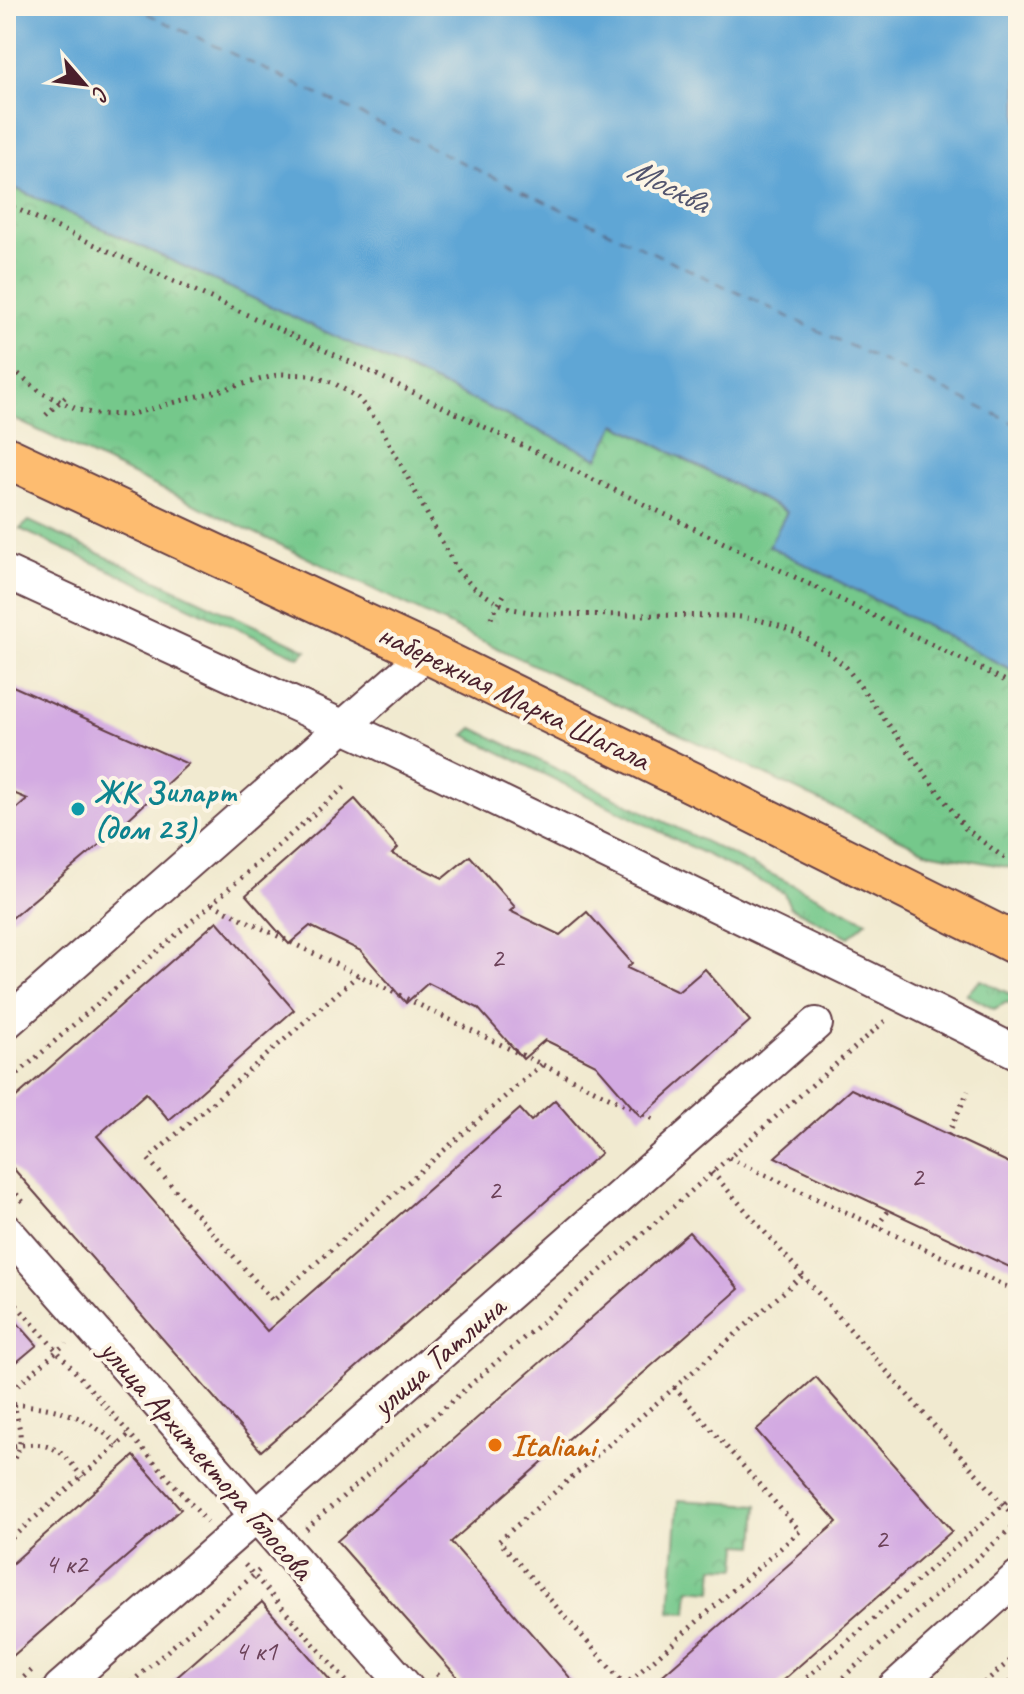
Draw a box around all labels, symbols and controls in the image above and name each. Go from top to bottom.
north arrow [44,44,124,124]
text: С [84,82,116,107]
water label: Москва [621,146,719,224]
street label: набережная Марка Шагала [371,613,658,781]
place label: ЖК Зиларт (дом 23) [94,771,237,849]
marker: ЖК Зиларт (дом 23) [69,800,87,818]
house number: 2 [491,940,506,975]
house number: 2 [911,1159,926,1194]
house number: 2 [488,1172,503,1207]
street label: улица Татлина [361,1285,516,1427]
street label: улица Архитектора Голосова [89,1329,324,1590]
place label: Italiani [511,1425,599,1466]
marker: Italiani [486,1436,504,1454]
house number: 2 [875,1521,890,1556]
house number: 4 к2 [45,1546,90,1581]
house number: 4 к1 [235,1633,279,1668]

